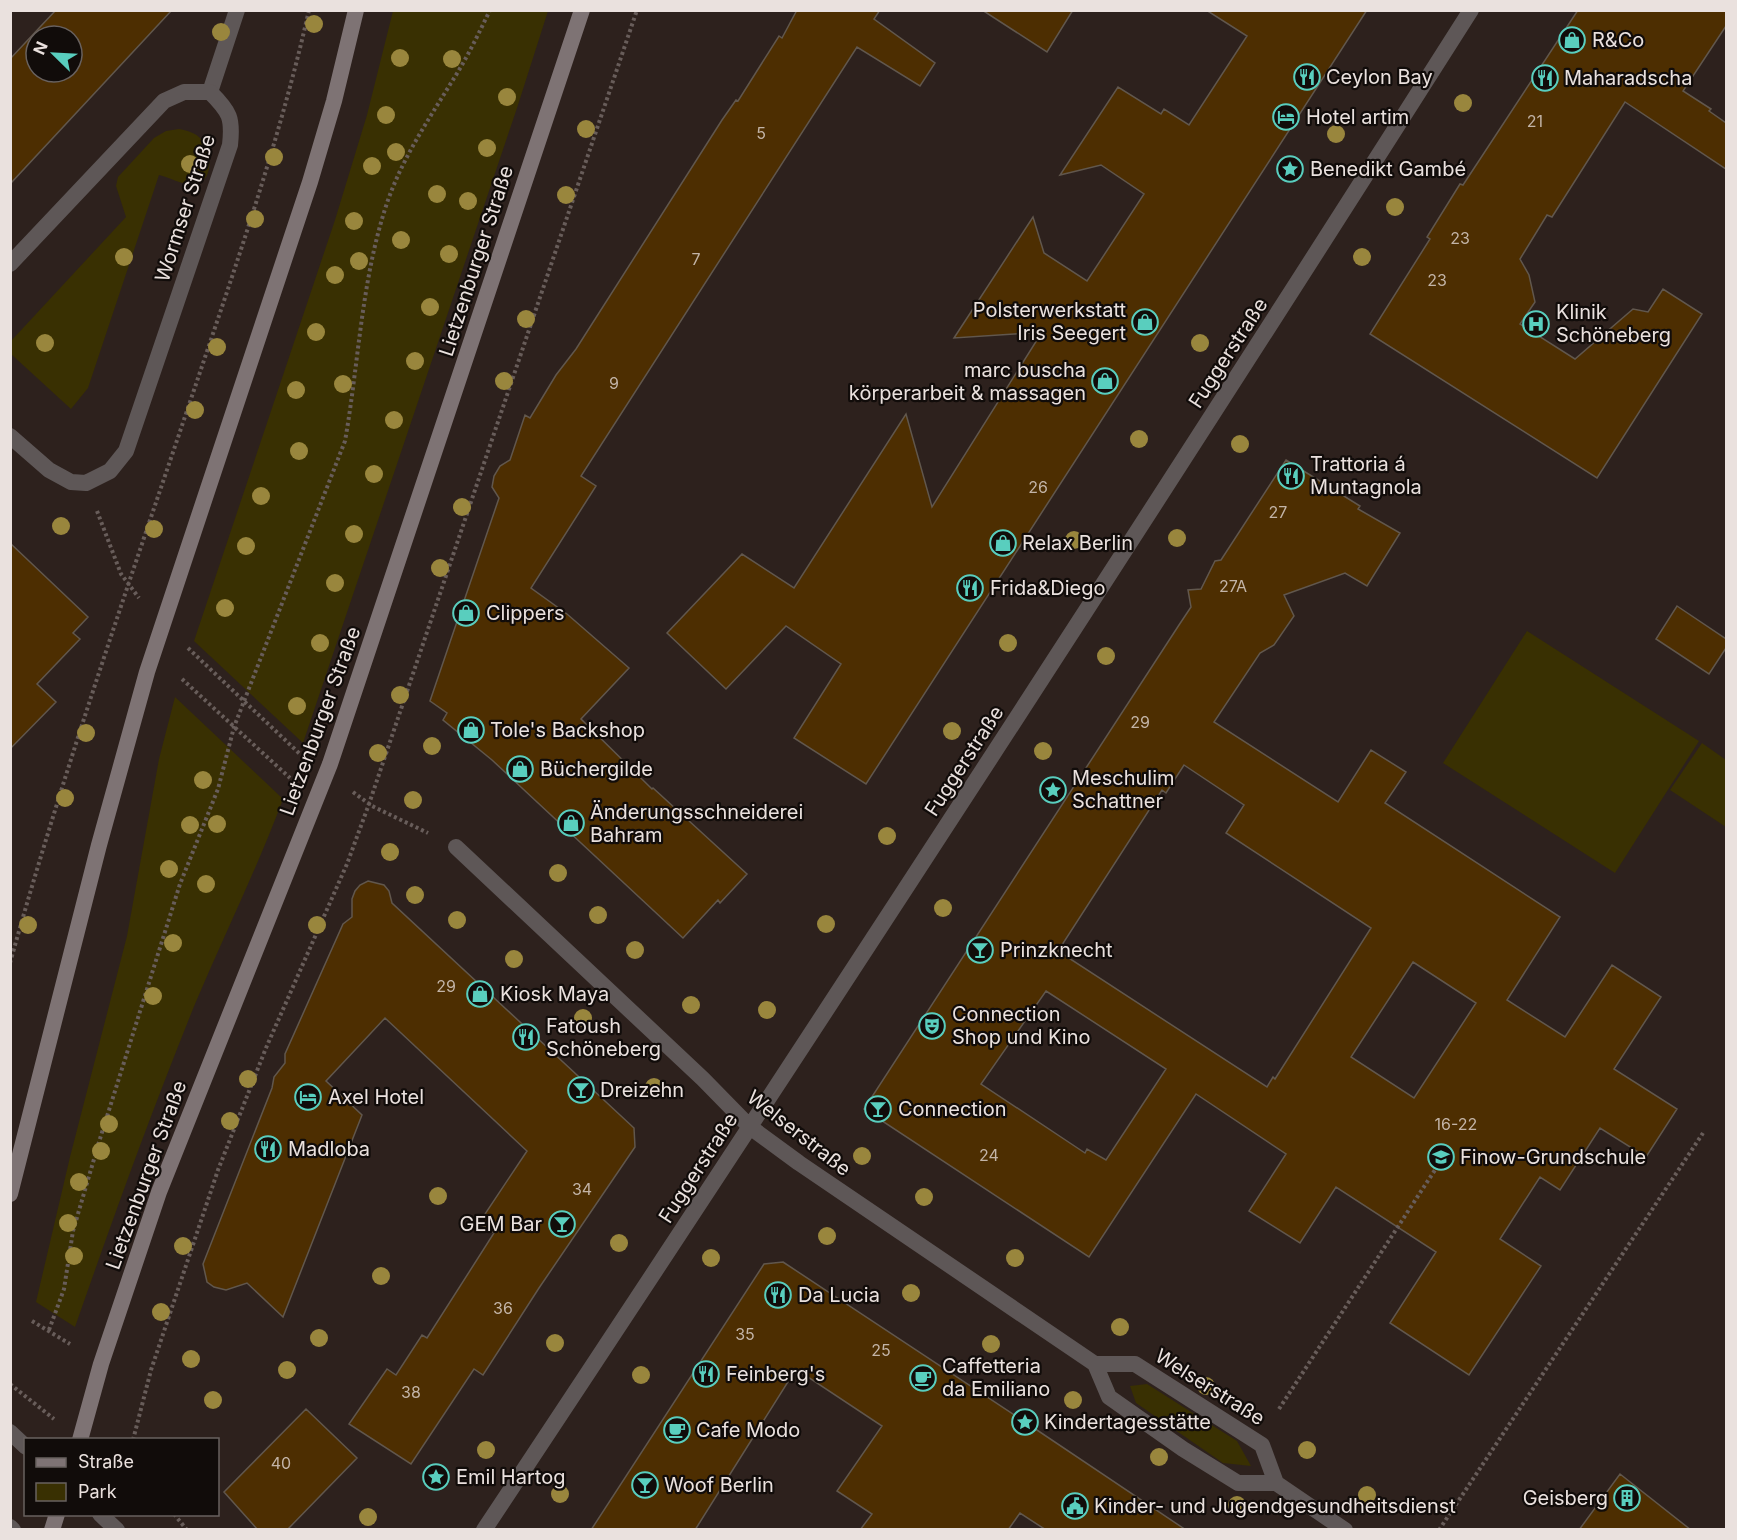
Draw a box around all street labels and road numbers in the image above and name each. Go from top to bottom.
street label: Wormser Straße [150,131,220,285]
street label: Lietzenburger Straße [434,163,518,359]
street label: Fuggerstraße [1183,293,1273,413]
street label: Lietzenburger Straße [275,623,365,819]
street label: Fuggerstraße [919,701,1009,821]
street label: Lietzenburger Straße [101,1077,191,1273]
street label: Welserstraße [742,1085,856,1181]
street label: Fuggerstraße [653,1108,743,1228]
street label: Welserstraße [1151,1344,1269,1430]

